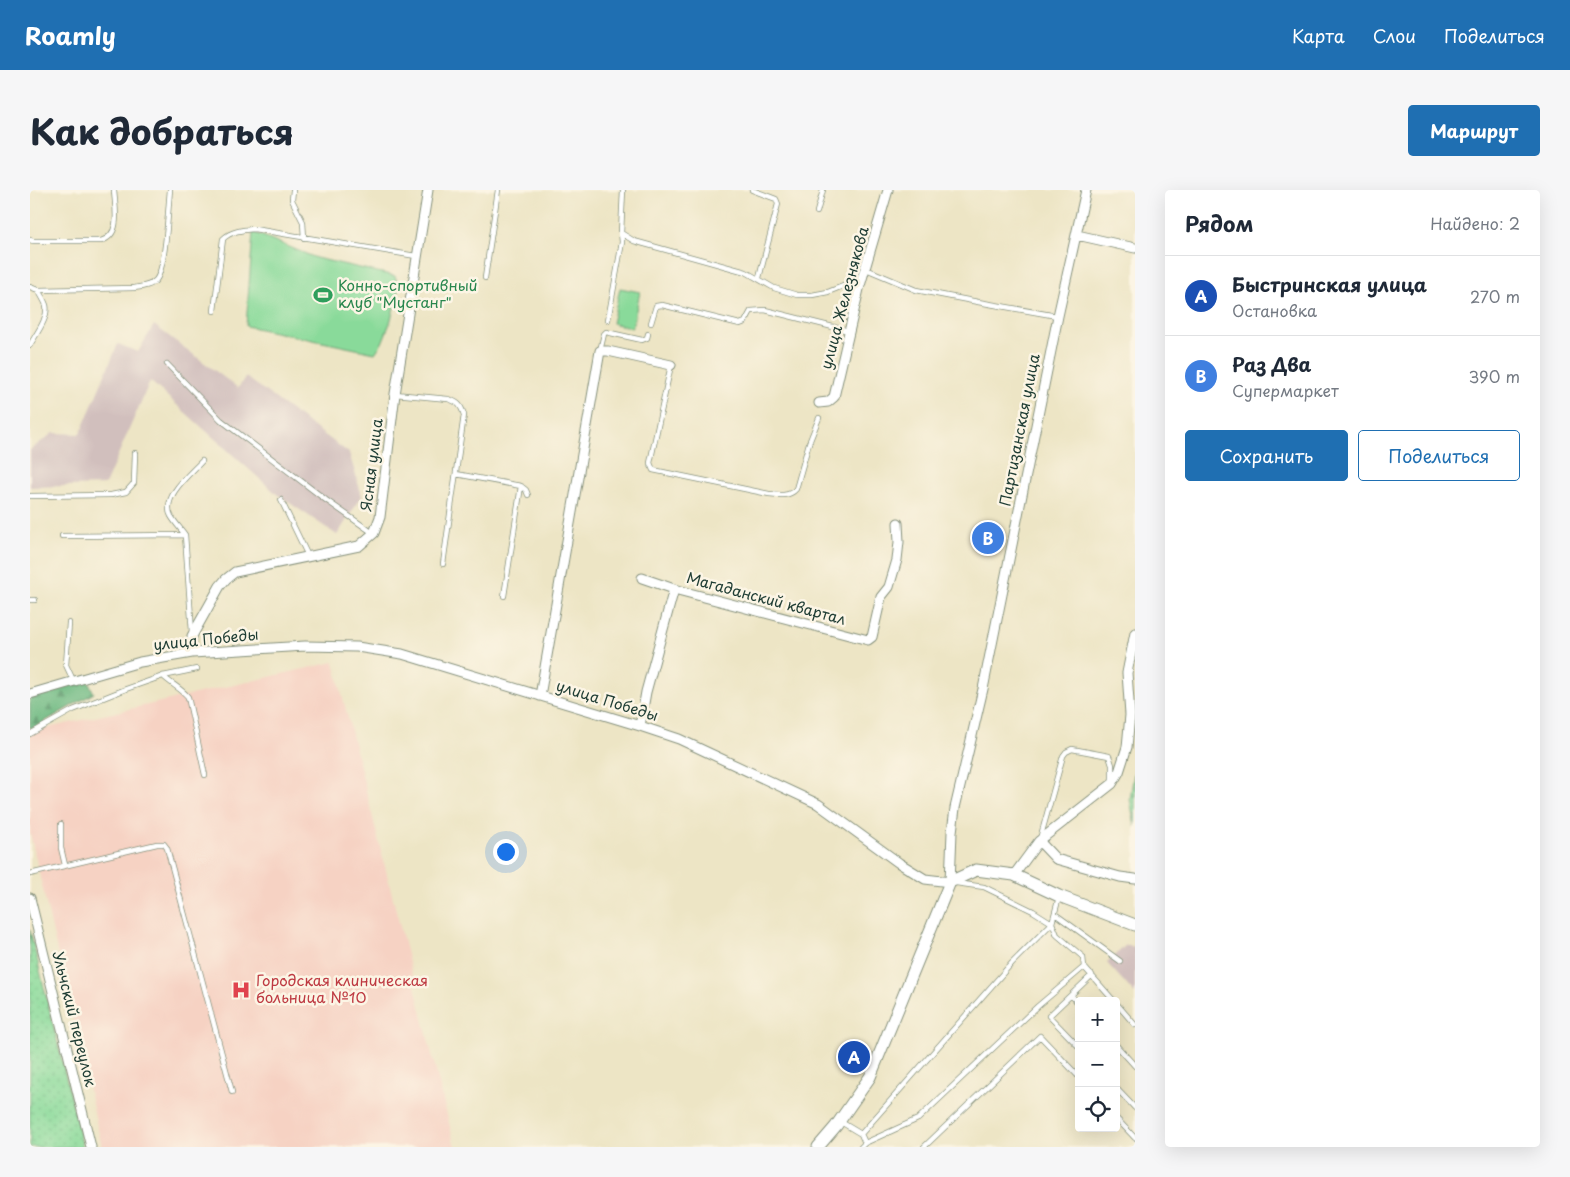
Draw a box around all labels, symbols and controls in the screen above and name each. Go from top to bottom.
text: Roamly [25,17,116,53]
text: Карта [1292,22,1345,49]
text: Слои [1373,22,1416,49]
text: Поделиться [1444,22,1545,49]
text: Как добраться [30,104,294,157]
button: Маршрут [1408,105,1540,156]
text: Рядом [1185,207,1253,239]
text: Найдено: 2 [1430,211,1520,235]
street label: улица Железнякова [813,223,874,372]
text: Быстринская улица [1232,270,1427,298]
place label: Конно-спортивный клуб "Мустанг" [338,273,478,313]
sports icon: Конно-спортивный клуб "Мустанг" [312,284,334,306]
text: A [1195,284,1207,308]
text: 270 m [1470,284,1520,308]
text: Остановка [1232,298,1317,322]
text: Раз Два [1232,350,1311,378]
street label: Партизанская улица [992,351,1045,508]
text: B [1196,364,1206,388]
text: 390 m [1469,364,1520,388]
text: Супермаркет [1232,378,1339,402]
street label: Ясная улица [353,416,388,513]
button: Сохранить [1185,430,1348,481]
button: Поделиться [1358,430,1520,481]
pin: B [972,519,1004,557]
street label: Магаданский квартал [684,565,849,630]
street label: улица Победы [152,622,260,655]
street label: улица Победы [553,673,661,726]
your location [493,839,519,865]
street label: Ульчский переулок [48,949,103,1089]
place label: Городская клиническая больница №10 [256,968,428,1008]
hospital icon: Городская клиническая больница №10 [230,979,252,1001]
map controls [1075,997,1120,1132]
button: + [1075,997,1120,1042]
pin: A [838,1038,870,1076]
button: − [1075,1042,1120,1087]
button: locate [1075,1087,1120,1132]

